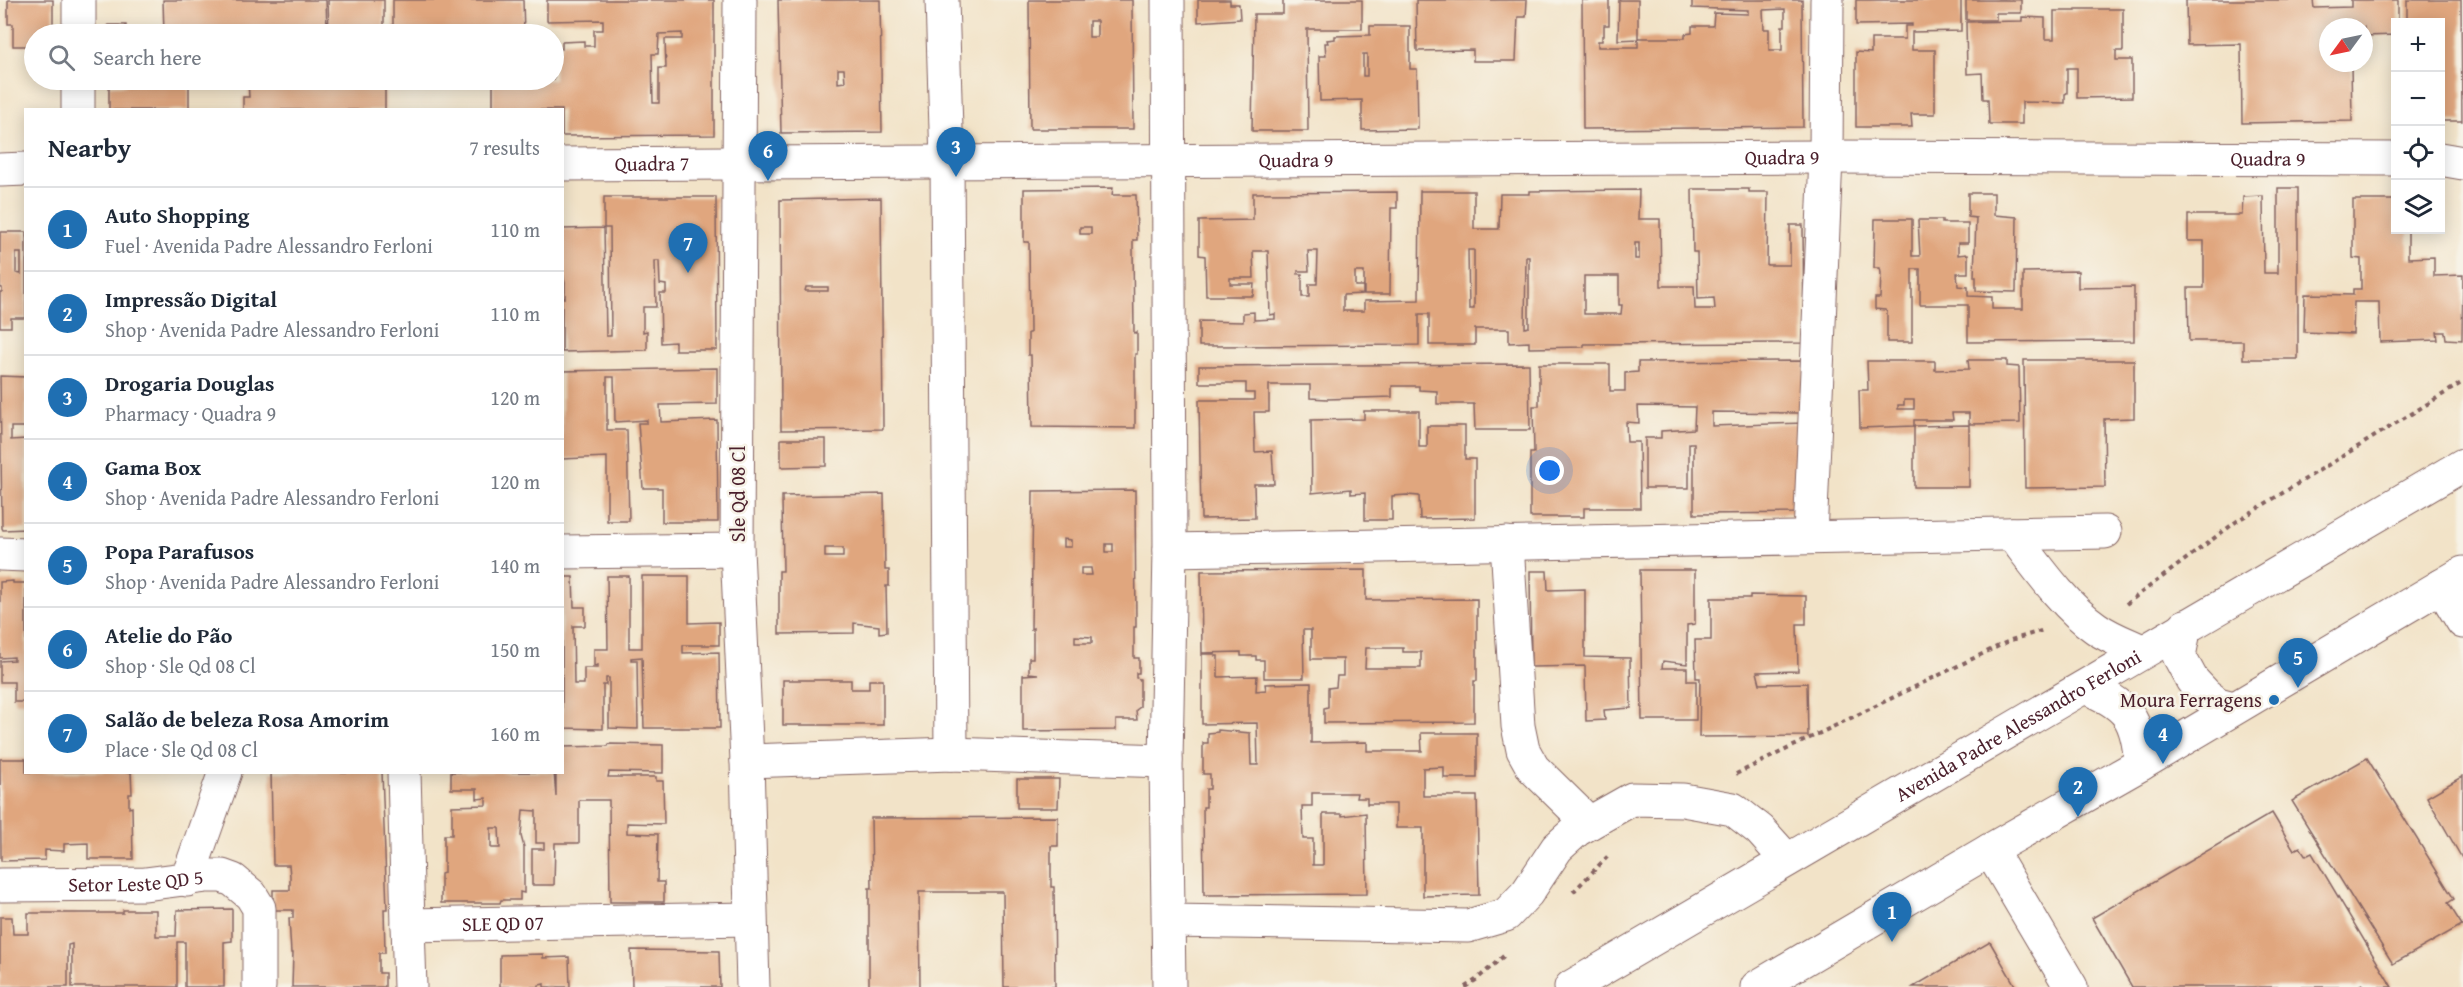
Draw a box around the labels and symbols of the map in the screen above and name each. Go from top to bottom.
north arrow [2319,18,2373,72]
pin: 3 [936,128,976,177]
pin: 6 [748,132,788,181]
street label: Quadra 9 [1745,142,1819,171]
street label: Quadra 9 [2231,143,2305,173]
street label: Quadra 9 [1259,145,1333,174]
street label: Quadra 7 [615,148,689,178]
pin: 7 [668,224,708,273]
street label: Sle Qd 08 Cl [723,445,752,542]
your location [1535,456,1564,485]
pin: 5 [2278,638,2318,688]
street label: Avenida Padre Alessandro Ferloni [1889,641,2146,808]
place label: Moura Ferragens [2120,685,2262,714]
marker: Moura Ferragens [2267,693,2281,707]
pin: 4 [2144,714,2182,764]
pin: 2 [2058,768,2098,817]
street label: Setor Leste QD 5 [68,862,205,899]
pin: 1 [1872,892,1912,942]
street label: SLE QD 07 [462,908,544,938]

